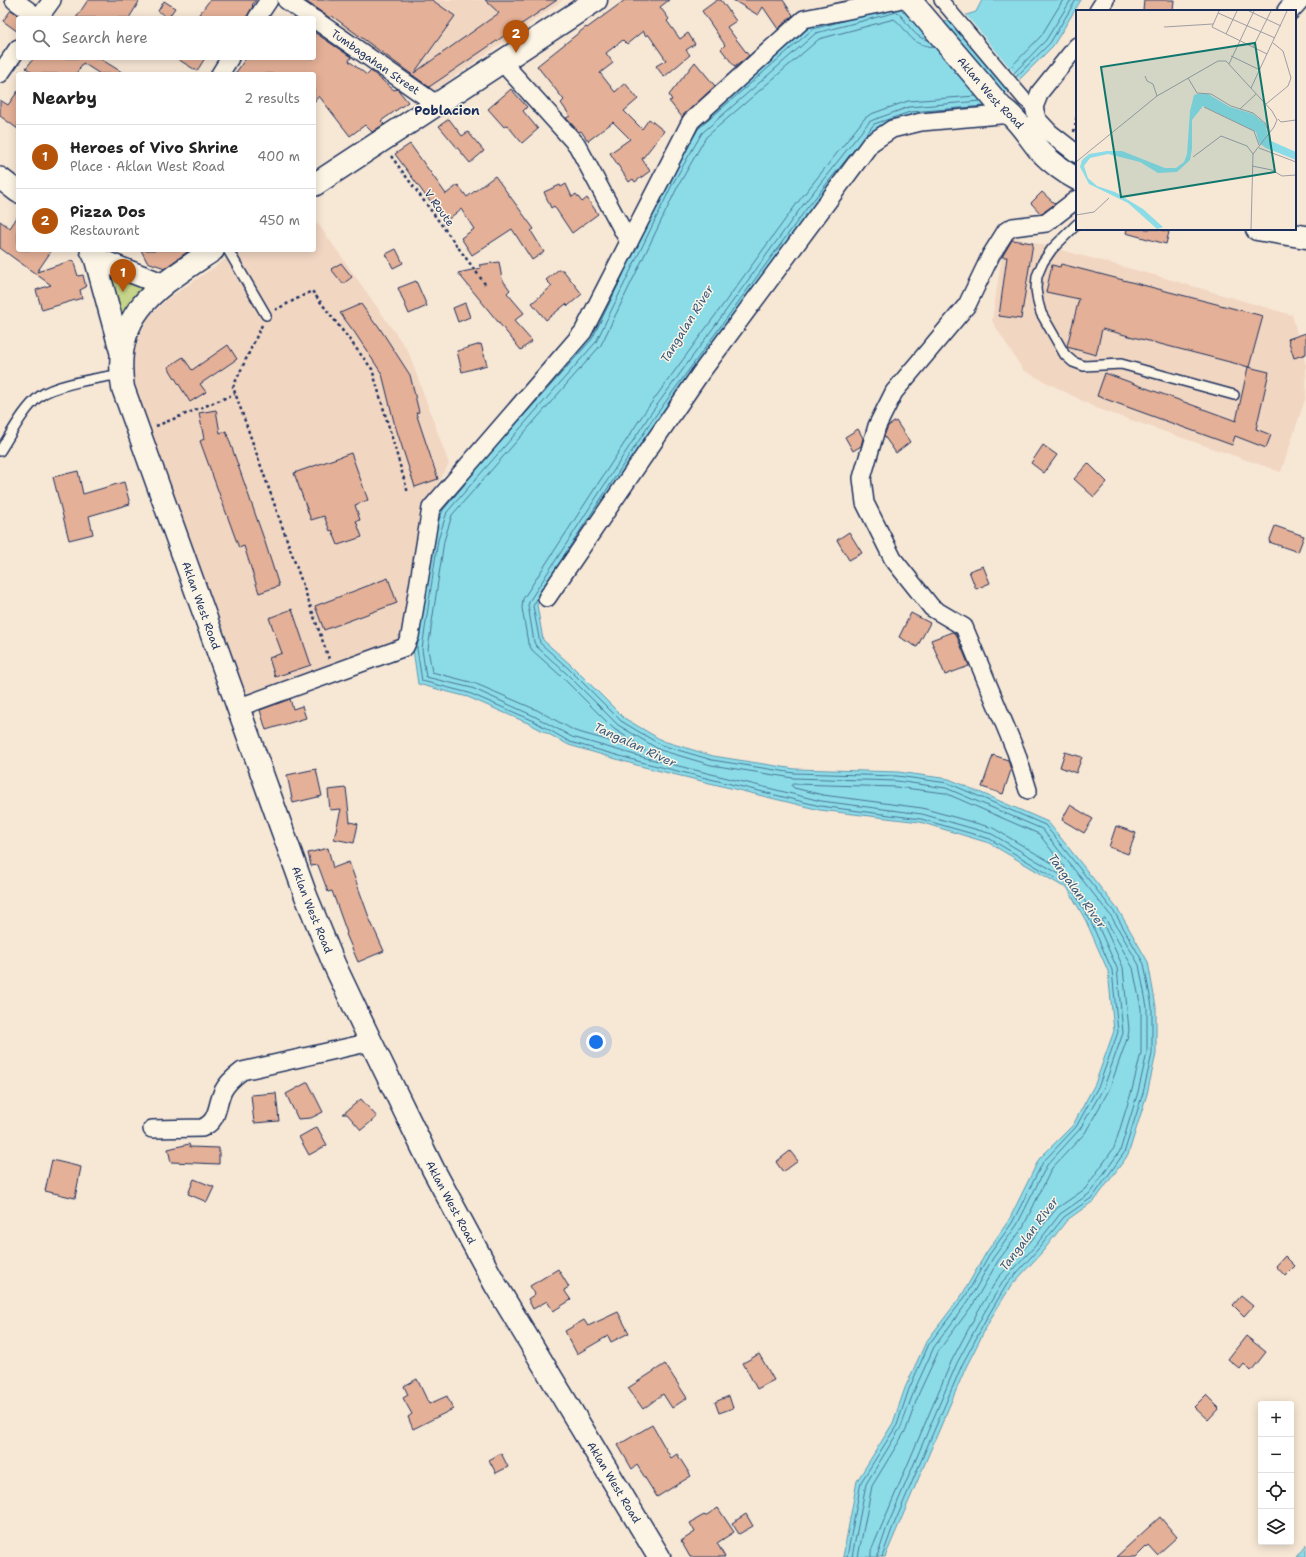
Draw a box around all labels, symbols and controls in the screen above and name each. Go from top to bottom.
inset map [1076,10,1296,230]
search box [16,16,316,60]
pin: 2 [503,20,529,53]
street label: Tumbagahan Street [328,26,423,98]
icon: search [30,27,52,49]
text: Search here [62,28,148,48]
street label: Aklan West Road [954,54,1027,132]
text: Nearby [32,87,97,109]
text: 2 results [244,90,300,107]
district label: Poblacion [414,102,480,119]
text: Heroes of Vivo Shrine [70,138,238,158]
text: 1 [42,148,48,165]
text: 400 m [257,148,300,165]
text: Place · Aklan West Road [70,158,225,175]
street label: V Route [421,187,457,229]
text: Pizza Dos [70,202,146,222]
text: 2 [40,212,50,229]
text: 450 m [259,212,300,229]
text: Restaurant [70,222,140,239]
pin: 1 [110,259,136,292]
water label: Tangalan River [657,282,717,366]
street label: Aklan West Road [179,559,224,651]
water label: Tangalan River [591,719,679,771]
water label: Tangalan River [1044,850,1110,932]
street label: Aklan West Road [288,864,336,956]
your location [586,1032,606,1052]
street label: Aklan West Road [423,1158,480,1247]
water label: Tangalan River [996,1193,1062,1274]
map controls [1258,1401,1294,1545]
button: + [1258,1401,1294,1437]
button: − [1258,1437,1294,1473]
street label: Aklan West Road [584,1439,644,1526]
button: locate [1258,1473,1294,1509]
button: layers [1258,1509,1294,1545]

